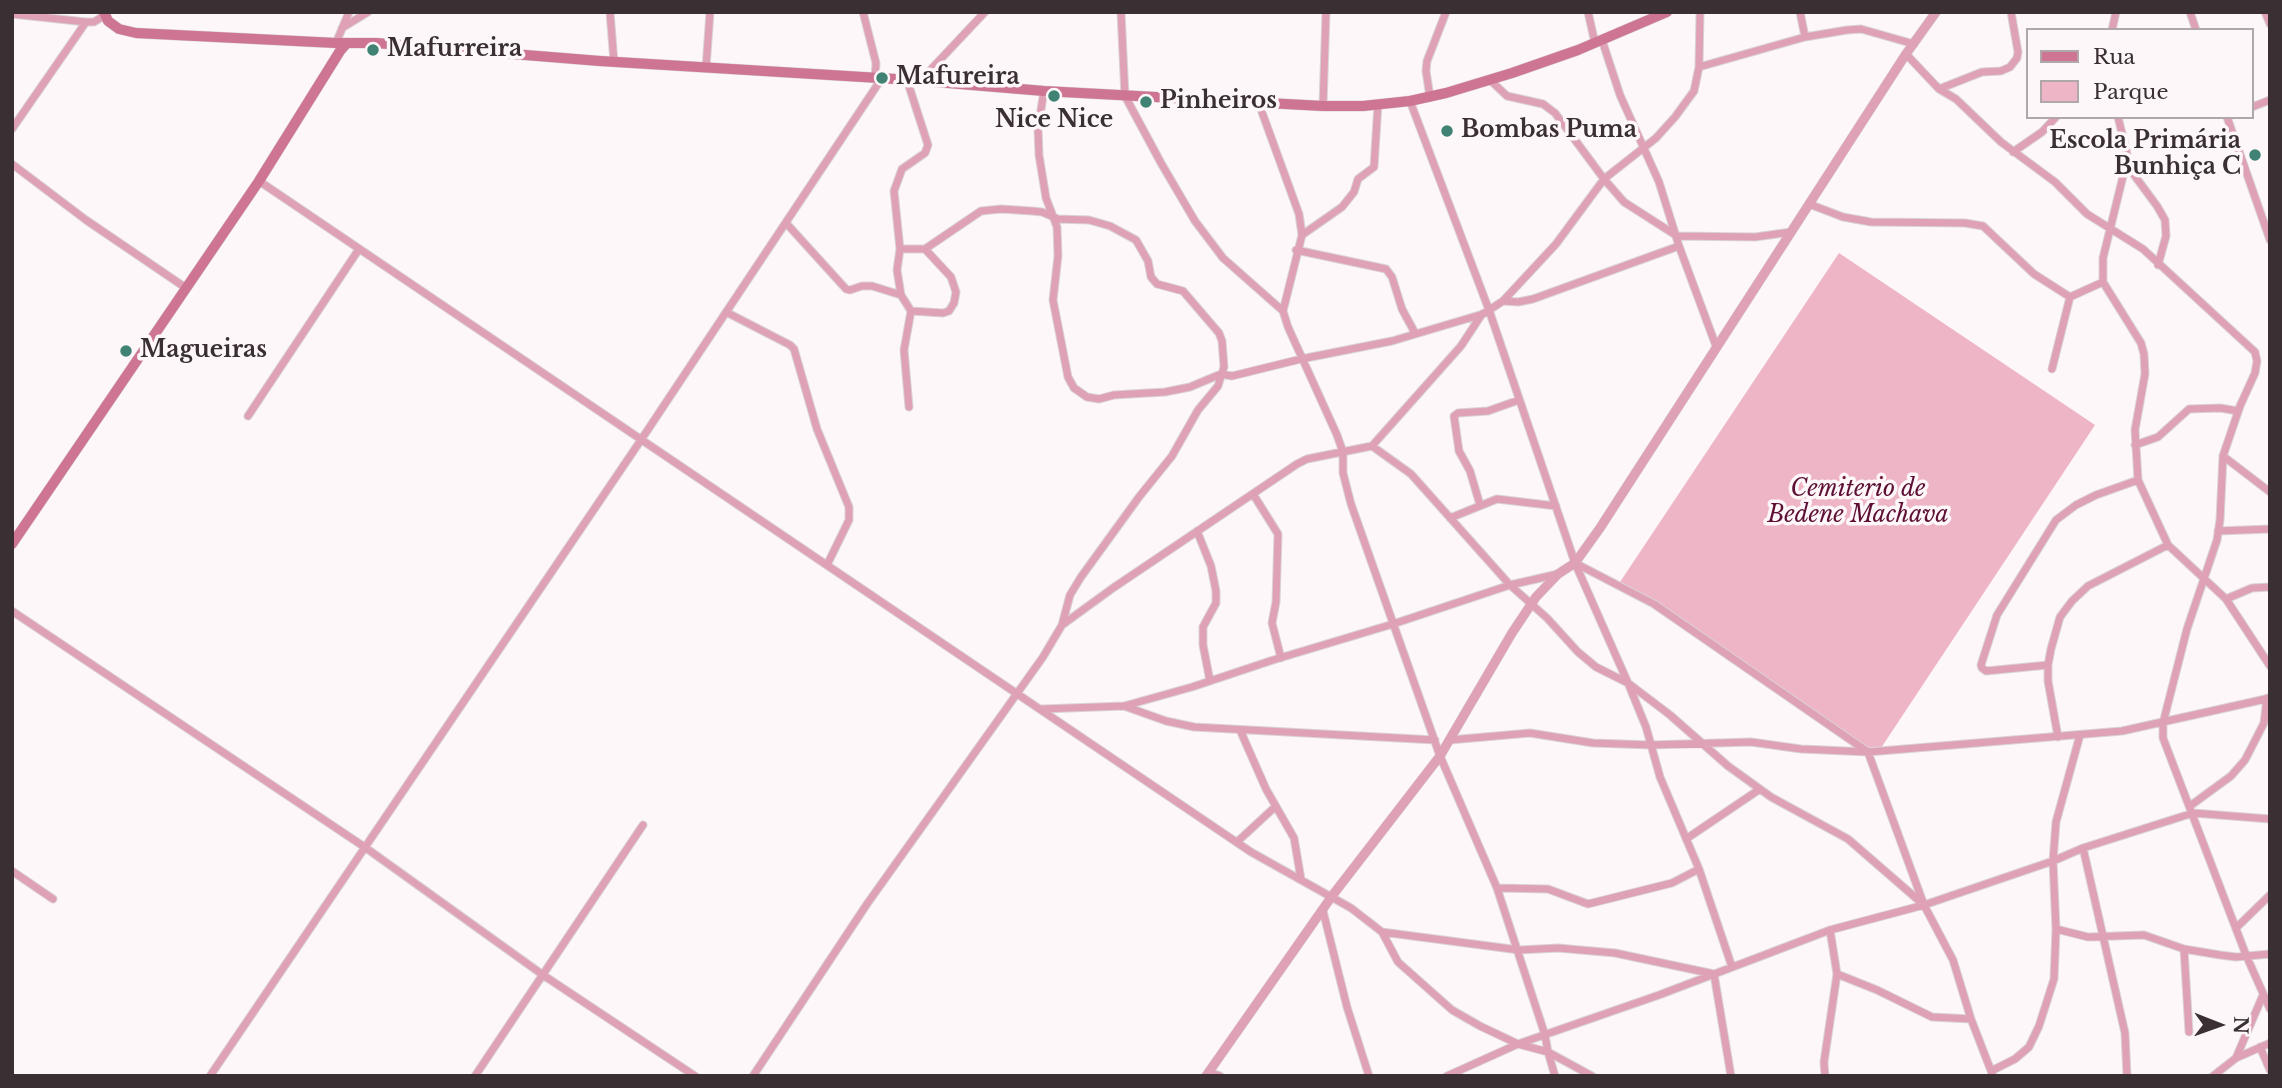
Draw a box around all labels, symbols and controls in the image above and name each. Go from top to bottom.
legend [2026,28,2254,119]
place label: Mafurreira [387,36,522,64]
marker: Mafurreira [365,42,381,58]
text: Rua [2093,44,2135,70]
place label: Mafureira [896,64,1020,92]
marker: Mafureira [874,70,890,86]
text: Parque [2093,79,2168,105]
marker: Nice Nice [1046,88,1062,104]
place label: Pinheiros [1160,88,1277,116]
marker: Pinheiros [1138,94,1154,110]
place label: Nice Nice [995,107,1113,135]
place label: Bombas Puma [1461,117,1637,145]
marker: Bombas Puma [1439,123,1455,139]
place label: Escola Primária Bunhiça C [2049,128,2241,182]
marker: Escola Primária Bunhiça C [2247,147,2263,163]
place label: Magueiras [140,337,267,365]
marker: Magueiras [118,343,134,359]
park label: Cemiterio de Bedene Machava [1767,476,1949,530]
north arrow [2184,990,2254,1060]
text: N [2229,1016,2252,1035]

